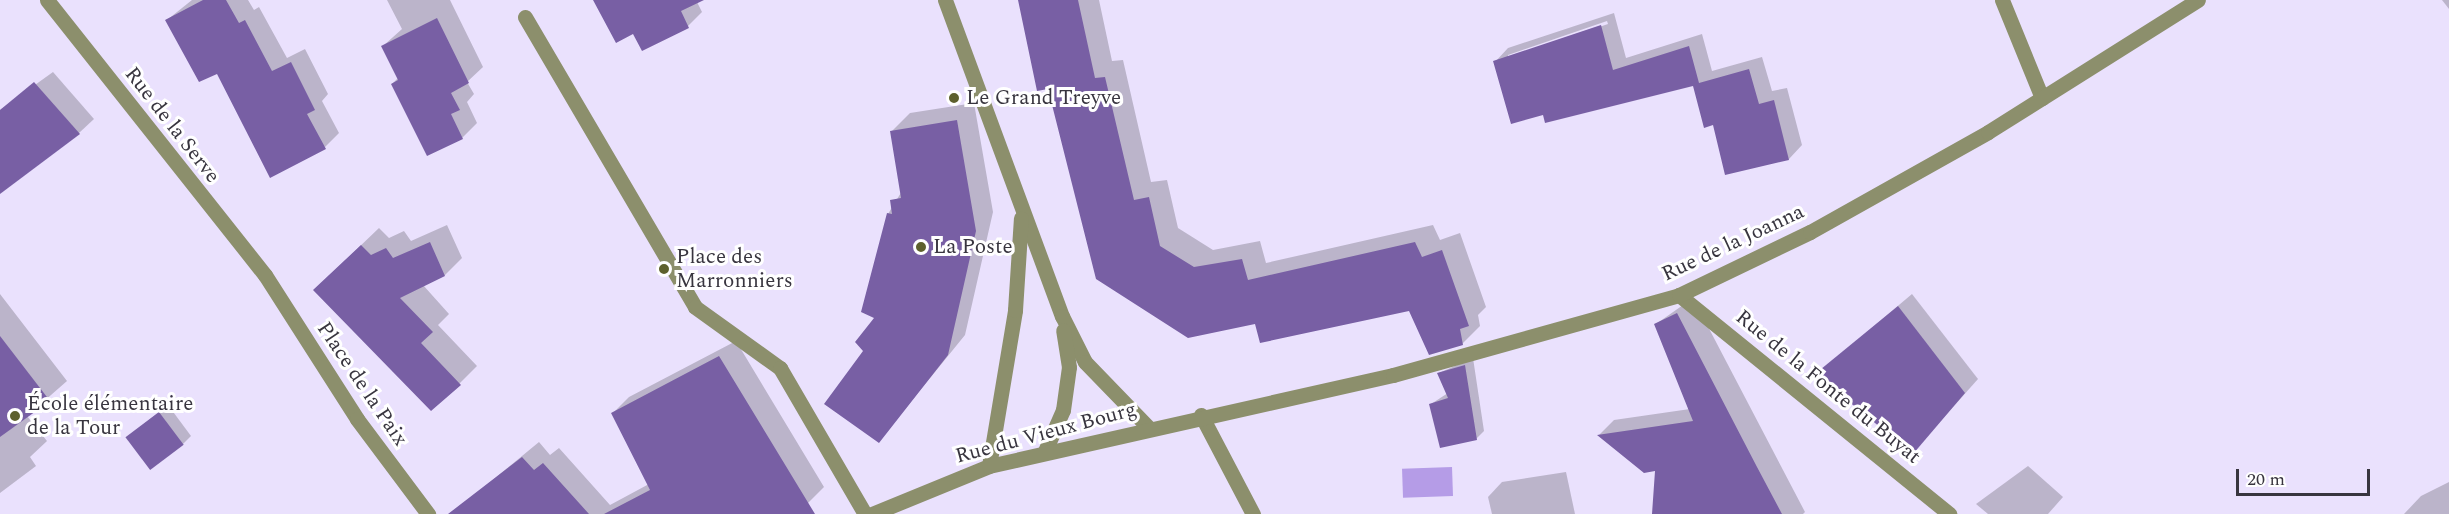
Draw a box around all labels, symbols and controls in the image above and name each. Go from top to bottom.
street label: Rue de la Serve [119,62,225,188]
place label: Le Grand Treyve [966,85,1121,111]
marker: Le Grand Treyve [947,91,961,105]
street label: Rue de la Joanna [1658,199,1808,287]
place label: La Poste [933,234,1013,260]
marker: La Poste [914,240,928,254]
place label: Place des Marronniers [676,244,793,294]
marker: Place des Marronniers [657,262,671,276]
street label: Rue de la Fonte du Buyat [1730,305,1926,469]
street label: Place de la Paix [311,317,413,451]
place label: École élémentaire de la Tour [27,391,193,441]
street label: Rue du Vieux Bourg [953,397,1139,469]
marker: École élémentaire de la Tour [8,409,22,423]
scale bar [2239,457,2372,495]
text: 20 m [2247,466,2285,493]

